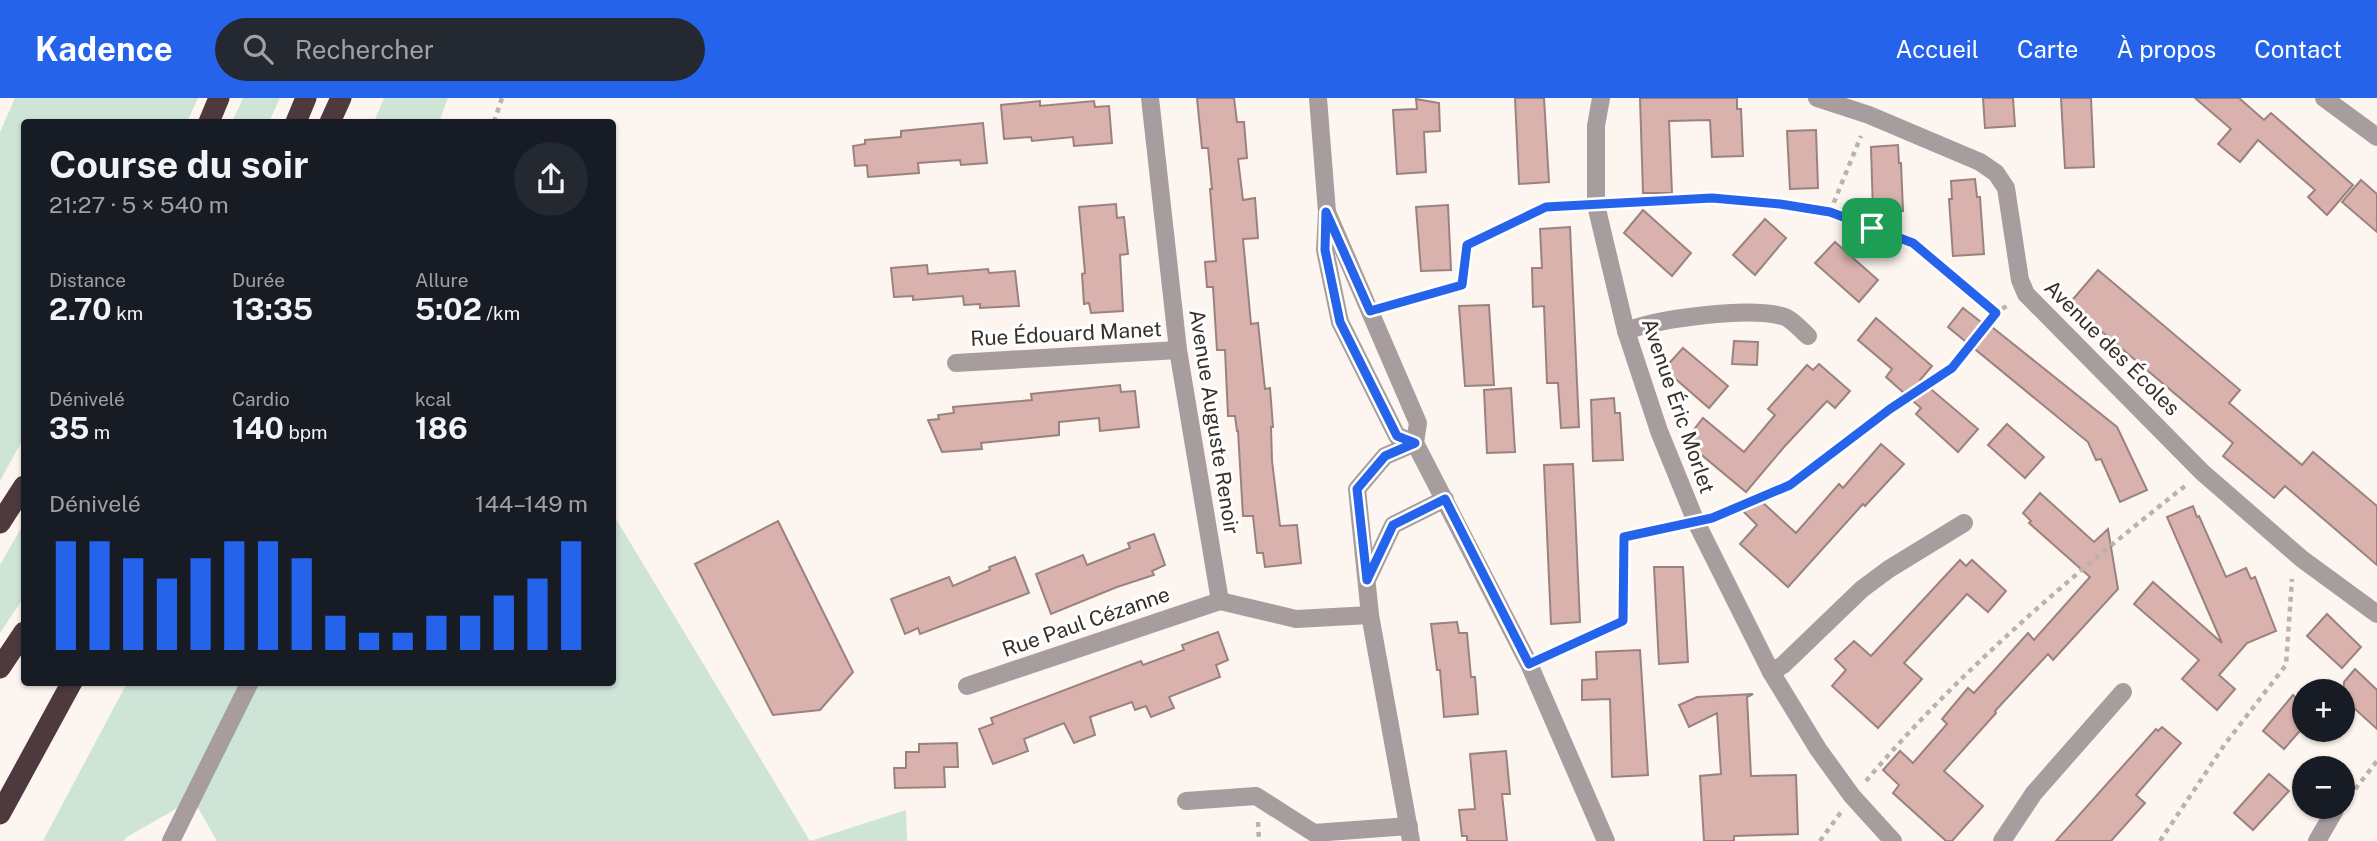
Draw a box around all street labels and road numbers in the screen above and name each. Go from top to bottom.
street label: Avenue des Écoles [2039,275,2185,421]
street label: Avenue Auguste Renoir [1184,308,1245,536]
street label: Avenue Éric Morlet [1637,315,1720,497]
street label: Rue Édouard Manet [970,316,1162,351]
street label: Rue Paul Cézanne [999,581,1173,662]

